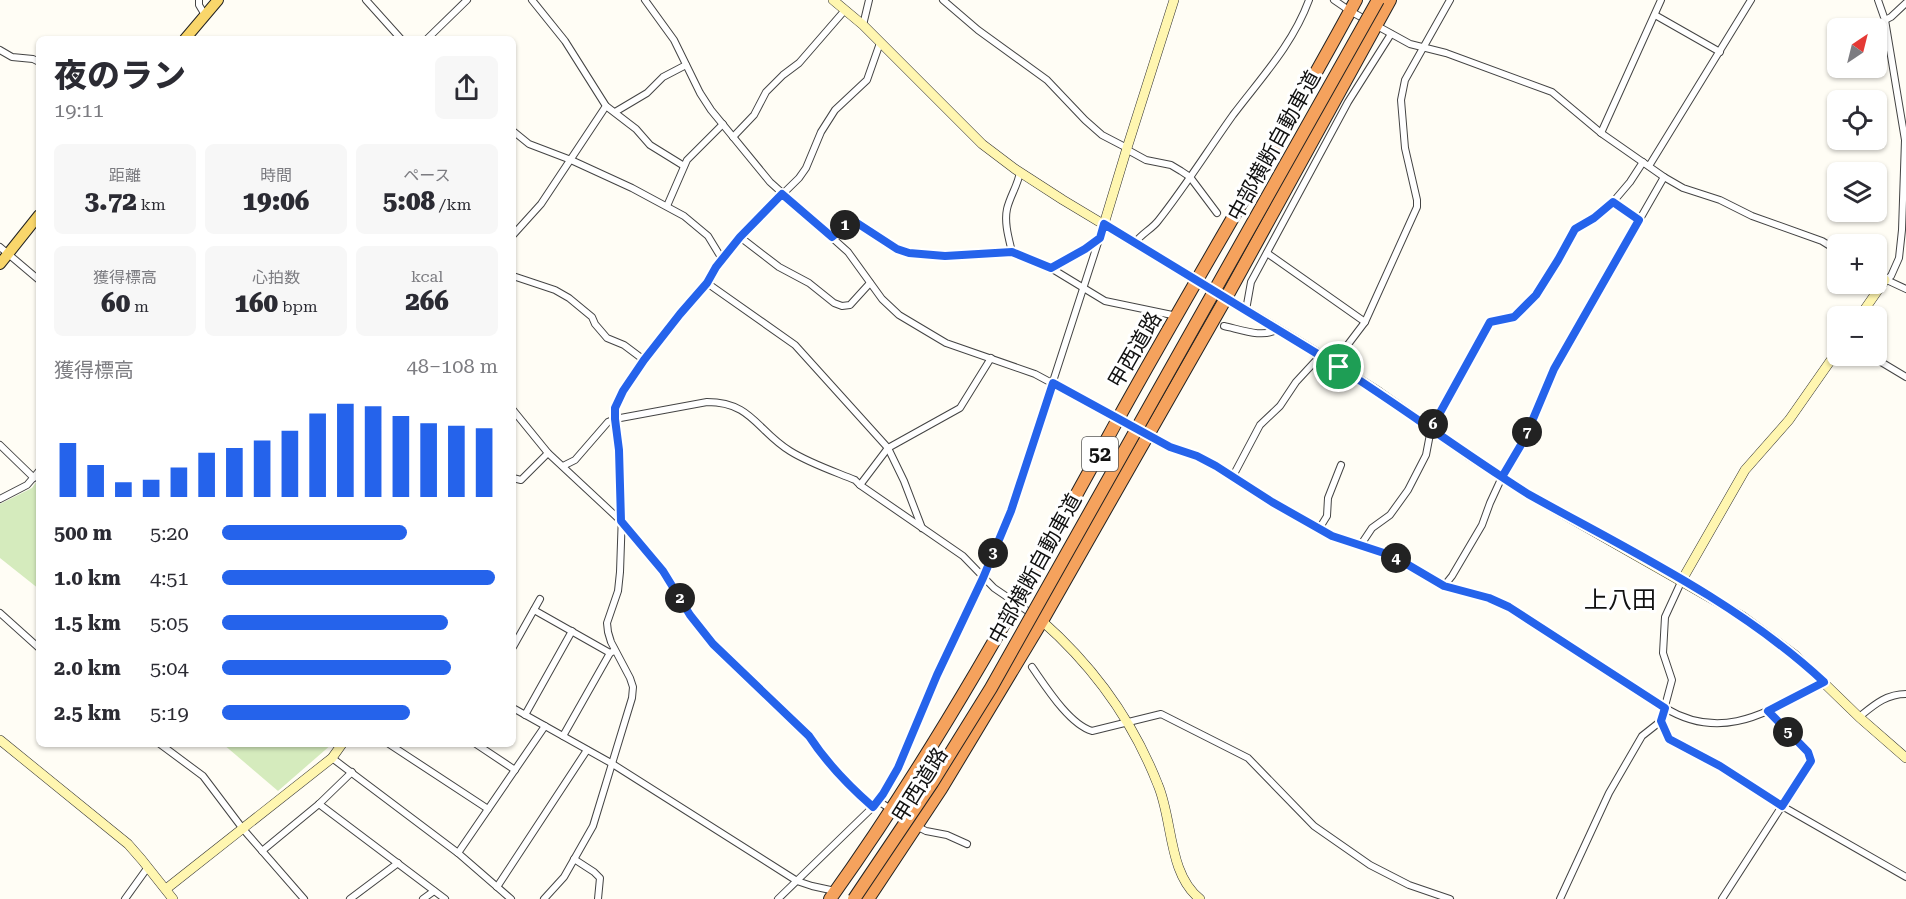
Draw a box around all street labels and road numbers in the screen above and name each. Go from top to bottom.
street label: 中部横断自動車道 [1223,67,1325,225]
street label: 甲西道路 [1104,308,1166,392]
road number: 52 [1082,437,1118,471]
street label: 中部横断自動車道 [984,490,1086,648]
street label: 甲西道路 [888,743,952,827]

